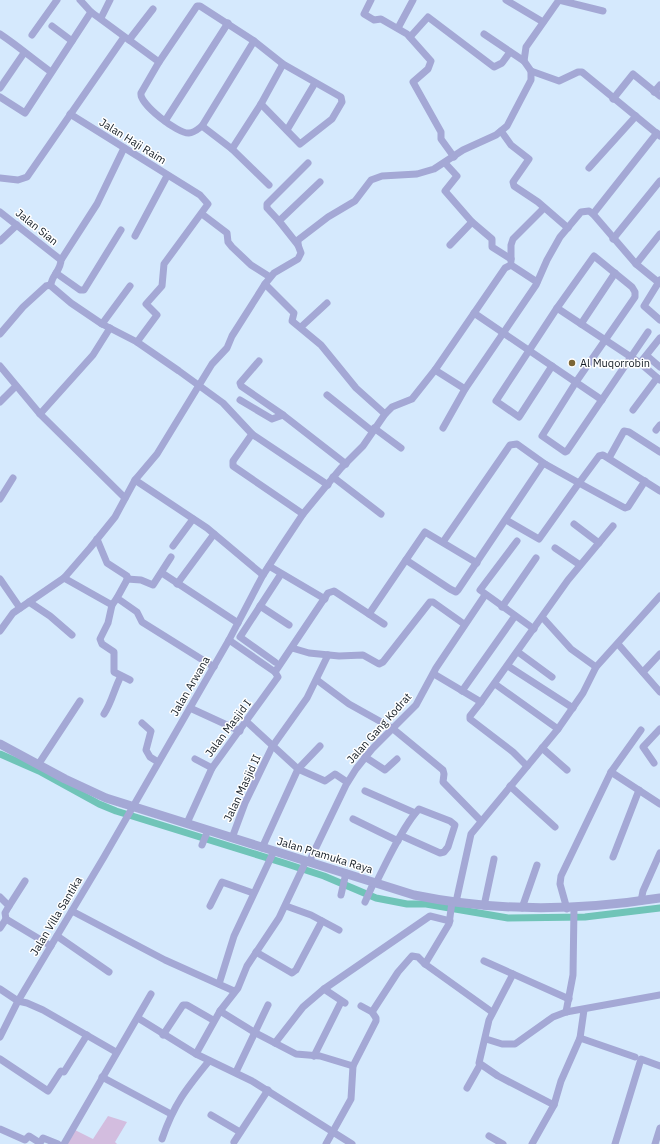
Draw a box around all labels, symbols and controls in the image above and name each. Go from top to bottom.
street label: Jalan Haji Raim [97,115,169,167]
street label: Jalan Sian [13,206,61,248]
place label: Al Muqorrobin [580,356,650,370]
marker: Al Muqorrobin [567,358,577,368]
street label: Jalan Arwana [167,654,213,718]
street label: Jalan Gang Kodrat [344,690,415,766]
street label: Jalan Masjid I [202,697,254,759]
street label: Jalan Masjid II [220,752,264,824]
street label: Jalan Pramuka Raya [275,834,375,876]
street label: Jalan Villa Santika [27,874,85,958]

